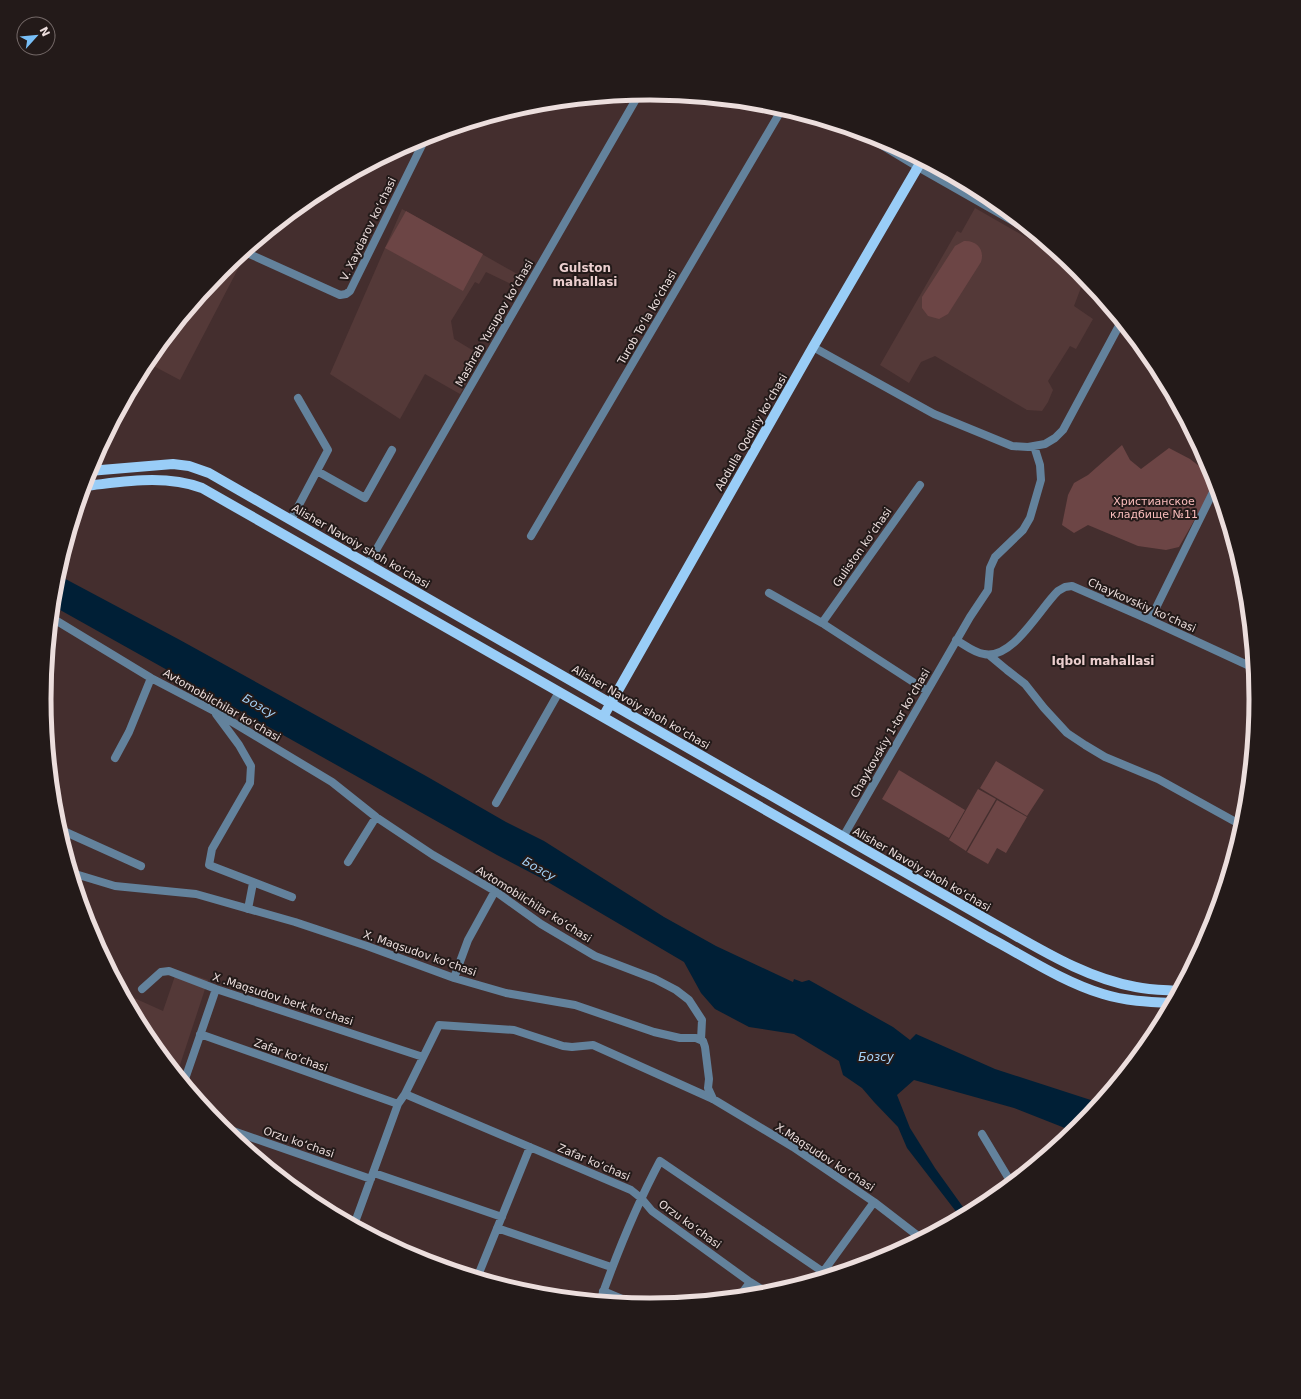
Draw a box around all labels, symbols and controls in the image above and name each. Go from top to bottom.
north arrow [16,16,56,56]
text: N [37,25,52,39]
street label: V. Xaydarov ko‘chasi [338,175,399,283]
street label: Mashrab Yusupov ko‘chasi [453,258,536,389]
district label: Gulston mahallasi [553,261,617,289]
street label: Turob To‘la ko‘chasi [615,268,680,368]
street label: Abdulla Qodiriy ko‘chasi [713,372,790,493]
park label: Христианское кладбище №11 [1110,495,1198,521]
street label: Alisher Navoiy shoh koʻchasi [289,502,432,591]
street label: Guliston ko‘chasi [830,505,895,589]
street label: Chaykovskiy ko‘chasi [1086,576,1198,635]
district label: Iqbol mahallasi [1051,654,1155,668]
street label: Alisher Navoiy shoh koʻchasi [569,663,712,752]
street label: Avtomobilchilar ko‘chasi [161,666,283,744]
street label: Chaykovskiy 1-tor ko‘chasi [848,666,933,800]
water label: Бозсу [240,691,279,721]
street label: Alisher Navoiy shoh koʻchasi [850,825,993,914]
water label: Бозсу [520,854,559,884]
street label: Avtomobilchilar ko‘chasi [474,864,594,945]
street label: X. Maqsudov ko‘chasi [361,928,478,979]
street label: X .Maqsudov berk ko‘chasi [211,971,355,1028]
street label: Zafar ko‘chasi [252,1036,330,1075]
water label: Бозсу [858,1050,895,1064]
street label: X.Maqsudov ko‘chasi [773,1121,877,1194]
street label: Orzu ko‘chasi [262,1124,336,1161]
street label: Zafar ko‘chasi [556,1141,632,1184]
street label: Orzu ko‘chasi [656,1197,724,1251]

